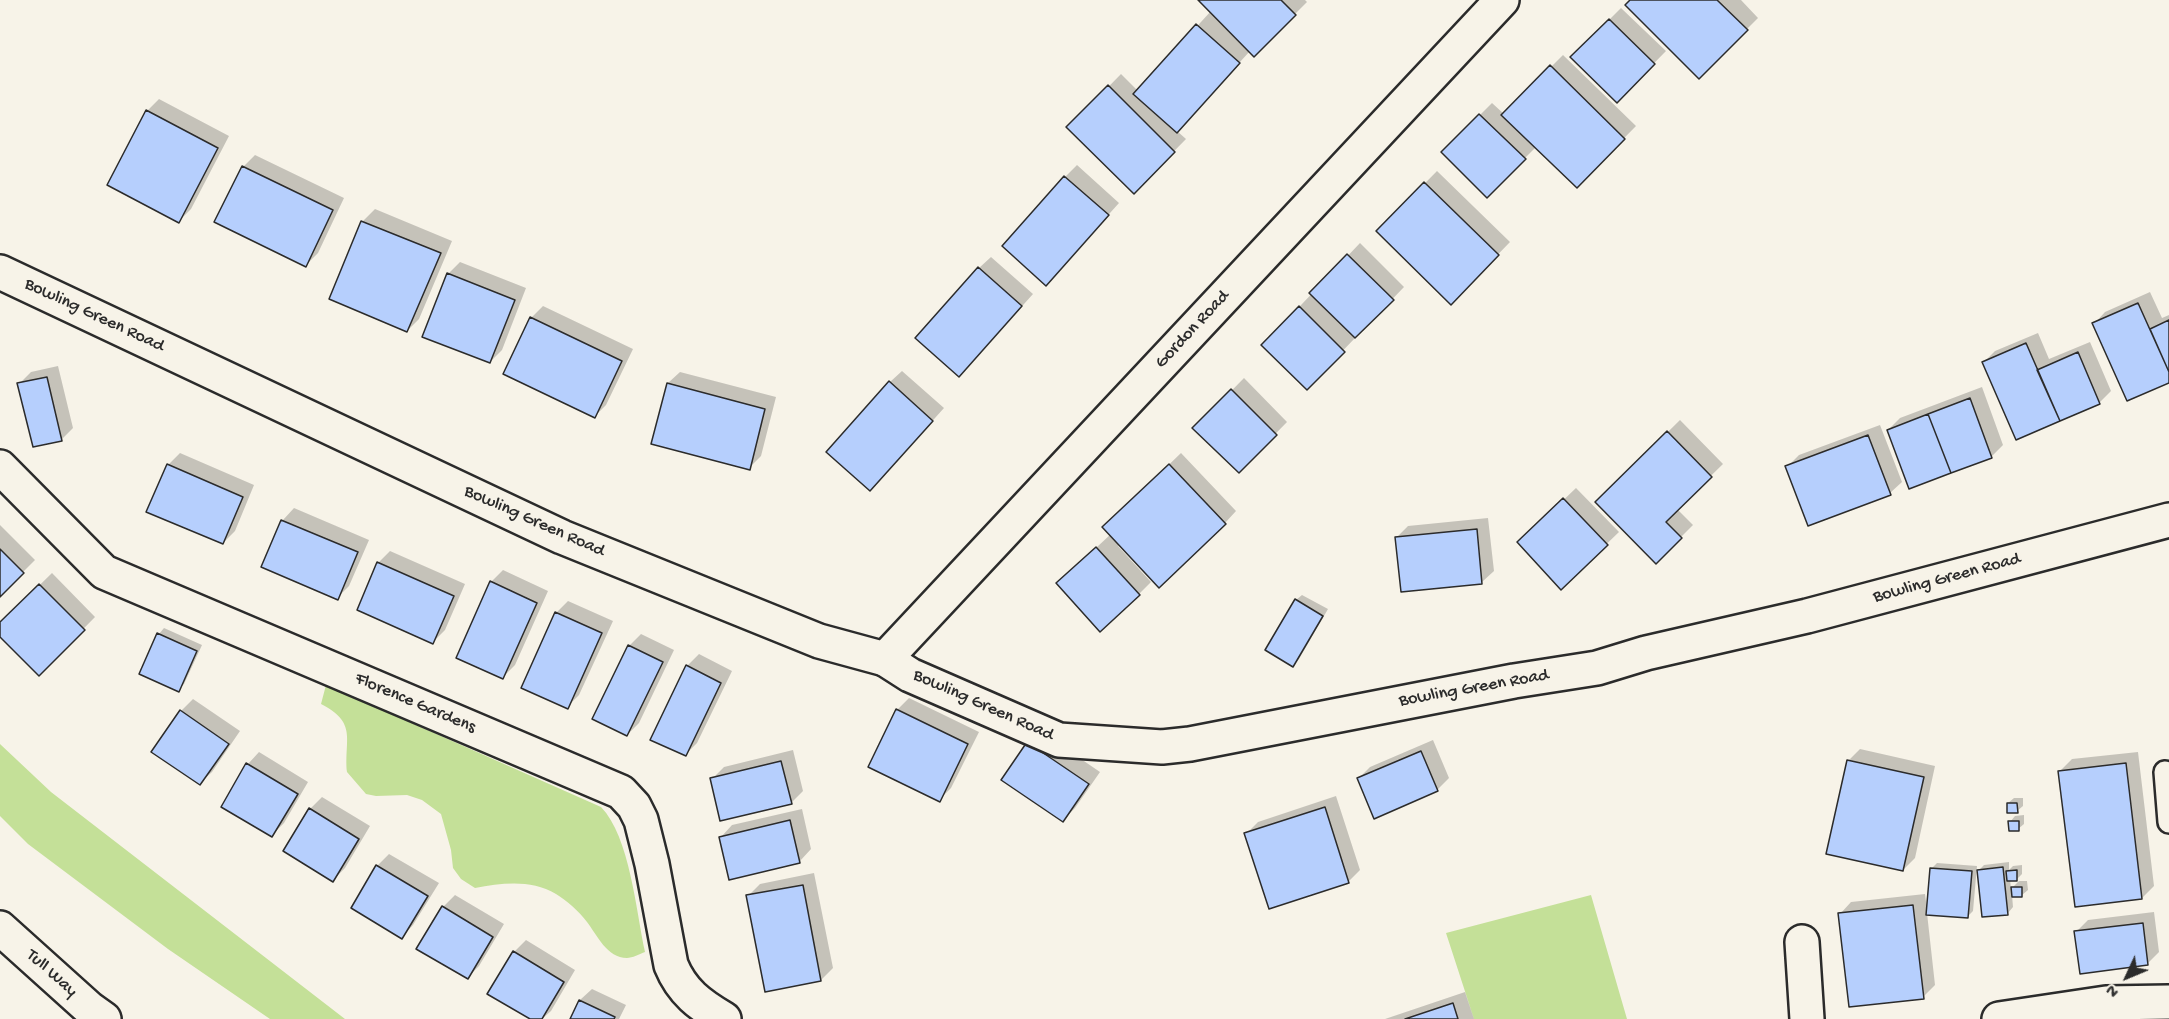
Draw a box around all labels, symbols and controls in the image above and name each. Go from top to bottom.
street label: Bowling Green Road [21,274,167,358]
street label: Gordon Road [1151,286,1235,374]
street label: Bowling Green Road [460,481,608,563]
street label: Bowling Green Road [1871,549,2023,609]
street label: Bowling Green Road [909,665,1057,747]
street label: Bowling Green Road [1397,665,1551,713]
street label: Florence Gardens [351,669,479,739]
street label: Tull Way [21,945,81,1003]
north arrow [2097,947,2157,1007]
text: N [2103,979,2124,1000]

